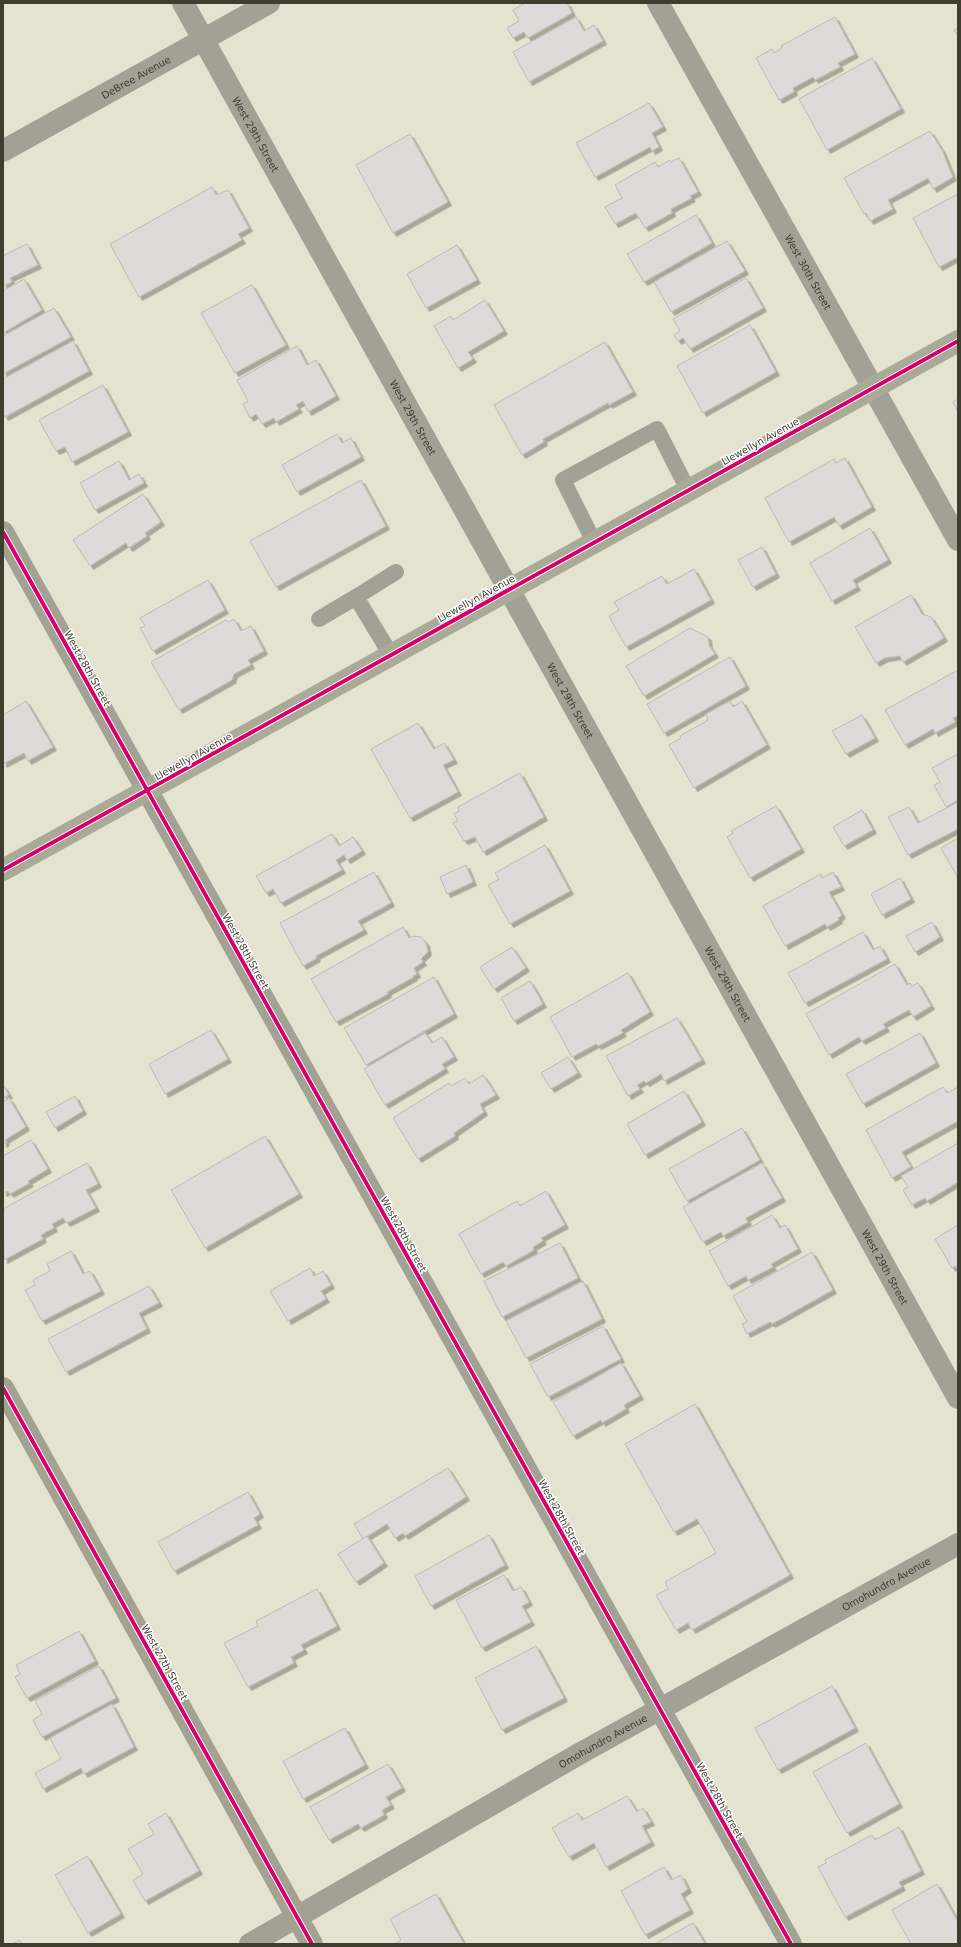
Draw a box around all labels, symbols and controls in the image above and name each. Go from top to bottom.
street label: DeBree Avenue [100,54,173,101]
street label: West 29th Street [230,95,281,174]
street label: West 30th Street [782,233,833,312]
street label: West 29th Street [387,378,438,457]
street label: Llewellyn Avenue [720,416,801,467]
street label: Llewellyn Avenue [436,573,517,624]
street label: West 28th Street [62,629,113,708]
street label: West 29th Street [545,661,595,740]
street label: Llewellyn Avenue [153,731,234,782]
street label: West 28th Street [220,912,271,991]
street label: West 29th Street [702,944,753,1024]
street label: West 28th Street [378,1195,429,1274]
street label: West 29th Street [859,1228,910,1307]
street label: West 28th Street [536,1478,587,1557]
street label: Omohundro Avenue [840,1555,933,1613]
street label: West 27th Street [139,1623,190,1702]
street label: Omohundro Avenue [557,1712,649,1771]
street label: West 28th Street [694,1761,745,1840]

